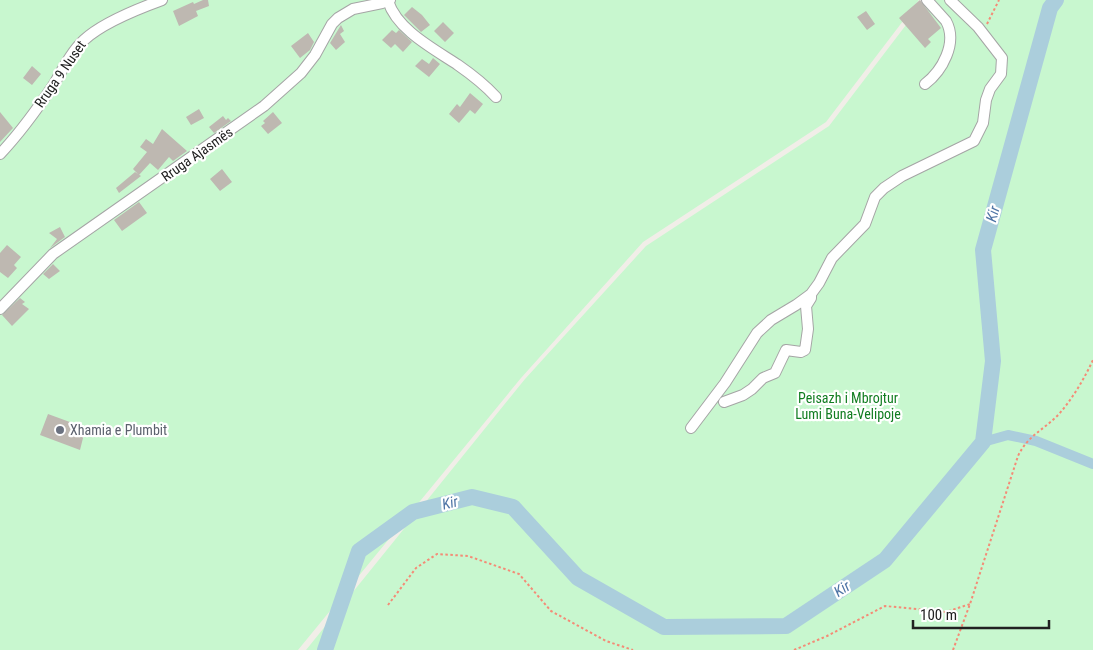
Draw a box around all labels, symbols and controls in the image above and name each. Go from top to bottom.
street label: Rruga 9 Nuset [31,37,89,111]
street label: Rruga Ajasmës [158,124,236,184]
water label: Kir [982,204,1004,224]
park label: Peisazh i Mbrojtur Lumi Buna-Velipoje [795,390,901,422]
place label: Xhamia e Plumbit [70,422,167,438]
marker: Xhamia e Plumbit [54,424,66,436]
water label: Kir [440,492,460,514]
water label: Kir [830,577,854,601]
scale bar [913,598,1049,630]
text: 100 m [920,606,957,624]

